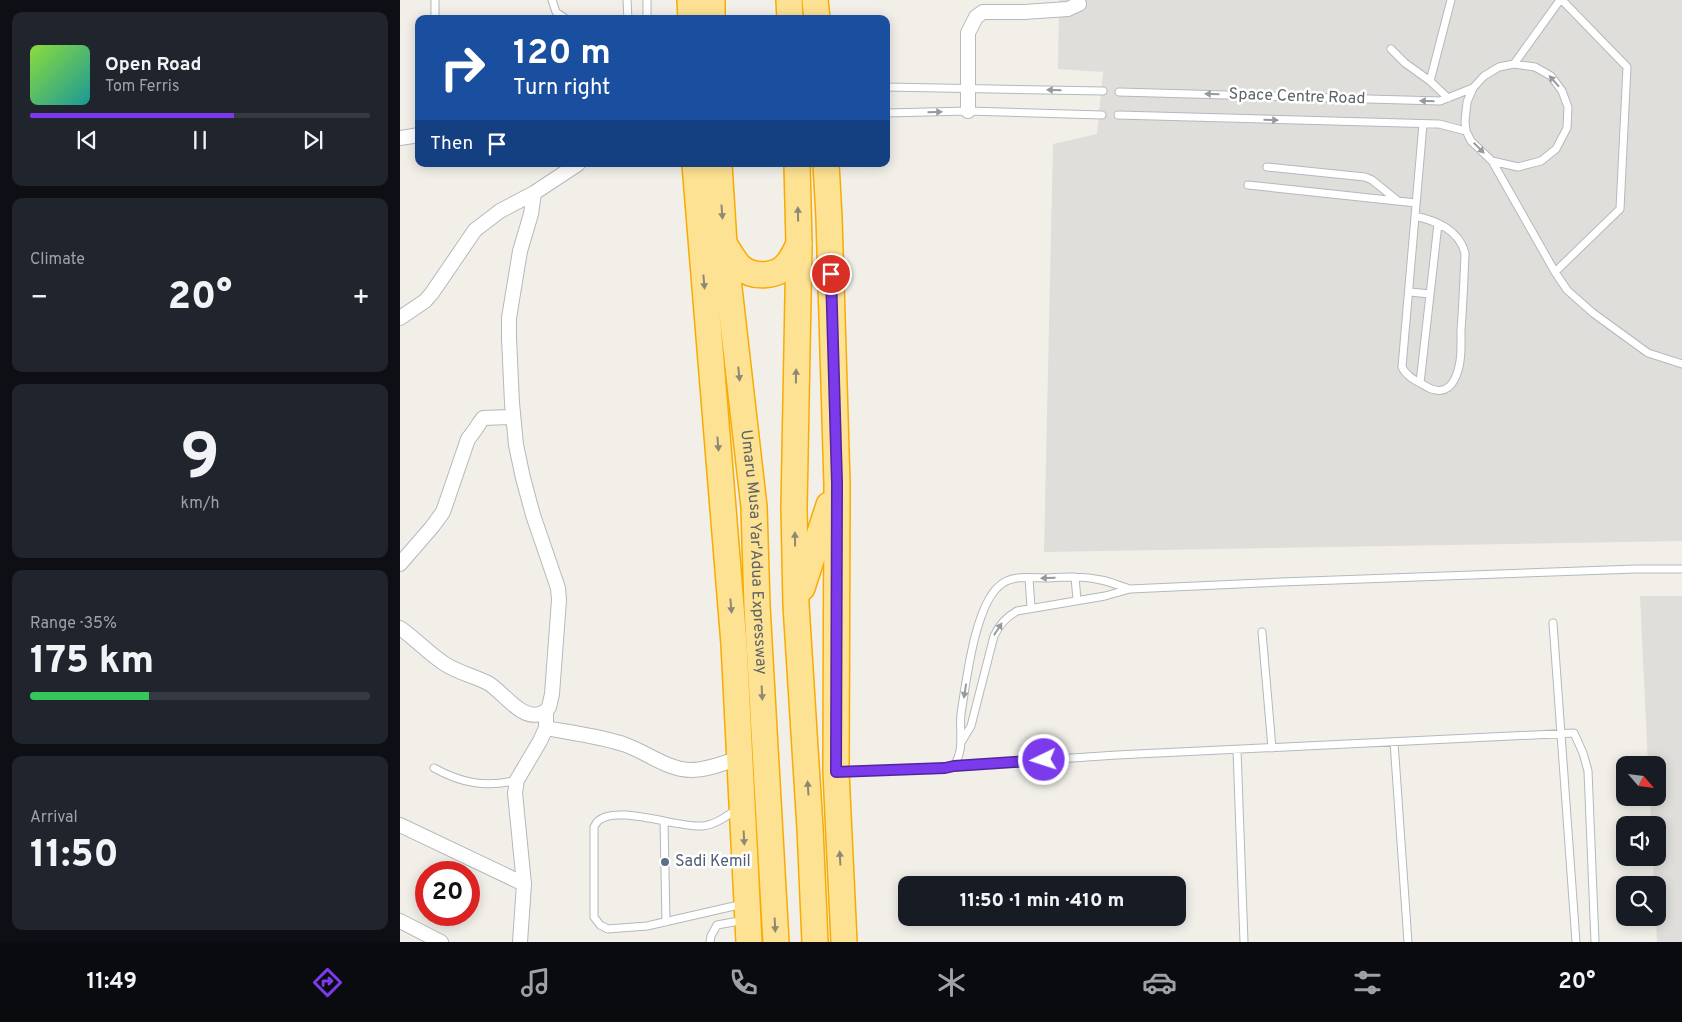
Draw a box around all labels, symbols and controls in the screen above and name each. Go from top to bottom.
text: 120 m [513,32,611,76]
icon: right [430,35,495,100]
text: Open Road [105,53,201,77]
text: Turn right [513,75,610,102]
one-way arrow [1548,76,1560,88]
text: Tom Ferris [105,77,179,97]
street label: Space Centre Road [1228,85,1366,109]
one-way arrow [1046,86,1062,94]
one-way arrow [1204,90,1220,98]
one-way arrow [1419,97,1435,105]
one-way arrow [927,108,943,116]
one-way arrow [1264,116,1280,124]
icon: previous [73,126,101,154]
icon: pause [186,126,214,154]
icon: next [299,126,327,154]
icon: arrive [483,130,511,158]
text: Then [430,132,473,156]
one-way arrow [1473,142,1485,154]
one-way arrow [718,205,726,221]
one-way arrow [794,206,802,222]
text: Climate [30,250,85,270]
pin [810,253,852,295]
icon: arrive [817,260,845,288]
text: 20° [168,274,232,323]
one-way arrow [701,274,709,290]
text: − [30,281,48,317]
text: + [352,281,370,317]
one-way arrow [735,366,743,382]
one-way arrow [793,368,801,384]
text: 9 [180,420,220,502]
street label: Umaru Musa Yar'Adua Expressway [735,429,771,675]
one-way arrow [714,436,722,452]
text: km/h [181,494,219,514]
one-way arrow [791,531,799,547]
one-way arrow [1040,574,1056,582]
one-way arrow [727,598,735,614]
text: Range · 35% [30,614,117,634]
one-way arrow [994,623,1003,636]
text: 175 km [30,638,154,687]
one-way arrow [960,683,968,699]
one-way arrow [758,685,766,701]
position arrow [1017,733,1069,785]
north arrow [1616,756,1666,806]
map controls [1616,756,1666,926]
one-way arrow [803,780,811,796]
text: Arrival [30,808,78,828]
button: sound [1616,816,1666,866]
one-way arrow [740,830,748,846]
text: 11:50 [30,832,119,881]
one-way arrow [836,850,844,866]
place label: Sadi Kemil [675,852,751,872]
marker: Sadi Kemil [659,856,671,868]
speed limit sign: 20 [415,861,480,926]
button: search [1616,876,1666,926]
text: 11:50 · 1 min · 410 m [960,889,1124,913]
one-way arrow [772,917,780,933]
icon: directions [310,965,345,1000]
icon: music [518,965,553,1000]
icon: phone [726,965,761,1000]
icon: climate [934,965,969,1000]
icon: car [1142,965,1177,1000]
icon: filters [1350,965,1385,1000]
text: 11:49 [87,969,137,996]
text: 20° [1558,969,1595,996]

